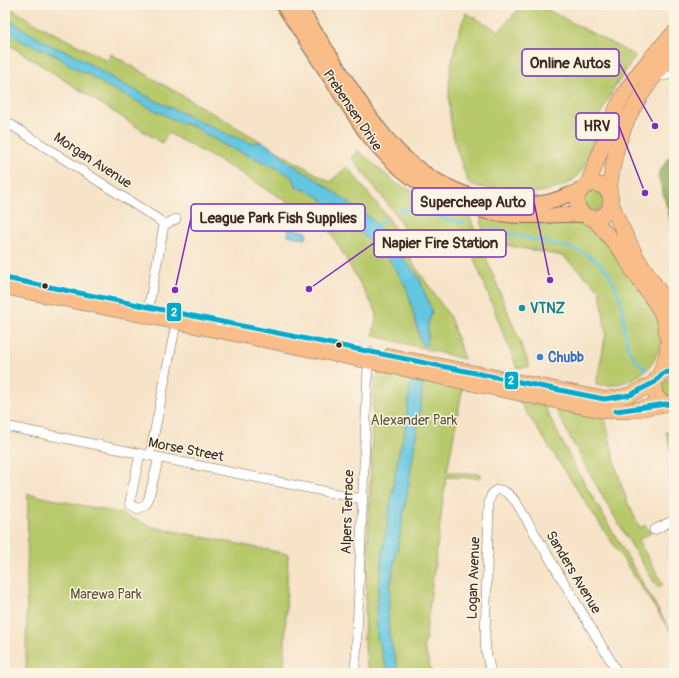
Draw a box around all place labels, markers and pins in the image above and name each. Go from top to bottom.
callout: Online Autos [522,49,619,76]
callout: HRV [576,113,619,140]
callout: Supercheap Auto [412,188,534,215]
callout: League Park Fish Supplies [191,204,365,231]
callout: Napier Fire Station [374,230,506,257]
unlabelled marker [40,281,50,291]
place label: VTNZ [530,300,566,317]
marker: VTNZ [517,303,527,313]
unlabelled marker [334,340,344,350]
place label: Chubb [548,349,584,366]
marker: Chubb [535,352,545,362]

